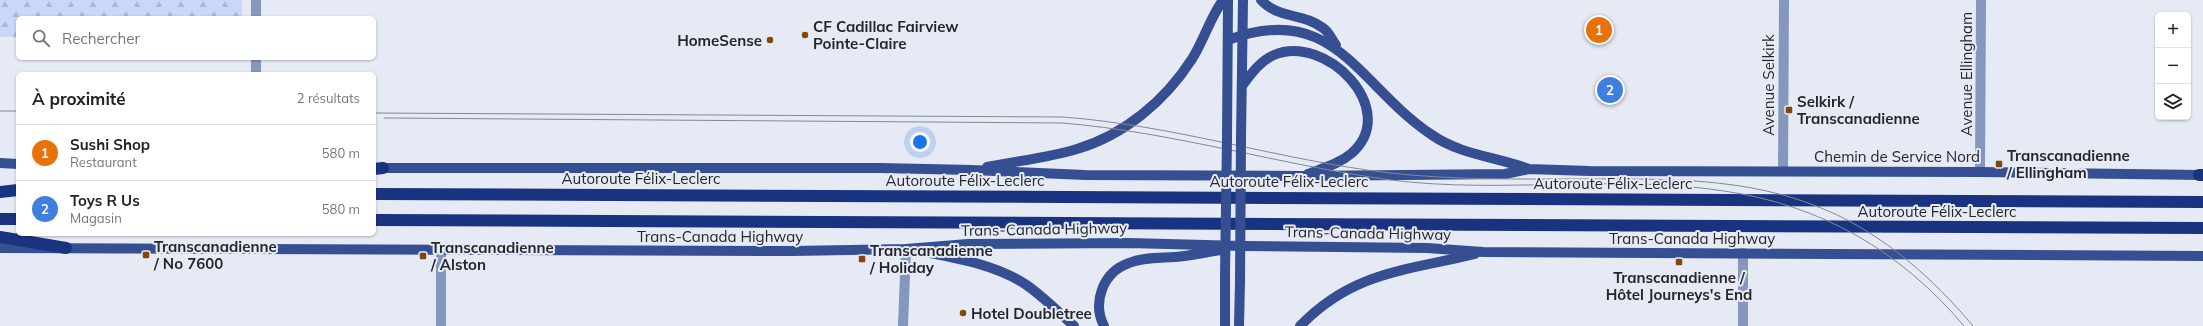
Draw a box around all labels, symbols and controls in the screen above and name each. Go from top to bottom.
street label: Avenue Ellingham [1957,12,1976,136]
map controls [2155,12,2191,120]
button: + [2155,12,2191,48]
pin: 1 [1586,15,1612,45]
search box [16,16,376,60]
place label: CF Cadillac Fairview Pointe-Claire [813,17,959,53]
icon: search [30,27,52,49]
text: Rechercher [62,29,140,48]
marker: CF Cadillac Fairview Pointe-Claire [800,30,810,40]
place label: HomeSense [677,31,762,50]
street label: Avenue Selkirk [1759,34,1778,136]
marker: HomeSense [765,35,775,45]
button: − [2155,48,2191,84]
pin: 2 [1597,75,1623,105]
button: layers [2155,84,2191,120]
text: À proximité [32,88,126,109]
text: 2 résultats [297,90,360,106]
place label: Selkirk / Transcanadienne [1797,92,1920,128]
marker: Selkirk / Transcanadienne [1784,105,1794,115]
your location [910,132,930,152]
text: Sushi Shop [70,135,150,154]
text: 1 [41,145,49,161]
text: 580 m [322,145,360,161]
place label: Transcanadienne / Ellingham [2006,146,2130,182]
street label: Chemin de Service Nord [1814,147,1980,166]
text: Restaurant [70,154,137,170]
marker: Transcanadienne / Ellingham [1994,159,2004,169]
street label: Autoroute Félix-Leclerc [562,169,720,188]
street label: Autoroute Félix-Leclerc [886,171,1044,190]
street label: Autoroute Félix-Leclerc [1210,172,1368,191]
street label: Autoroute Félix-Leclerc [1534,174,1692,193]
text: Toys R Us [70,191,140,210]
text: 2 [41,201,49,217]
text: 580 m [322,201,360,217]
street label: Autoroute Félix-Leclerc [1858,202,2016,221]
text: Magasin [70,210,122,226]
street label: Trans-Canada Highway [961,218,1127,240]
street label: Trans-Canada Highway [1285,222,1451,244]
street label: Trans-Canada Highway [637,227,803,246]
street label: Trans-Canada Highway [1609,229,1775,248]
place label: Transcanadienne / No 7600 [153,237,277,273]
place label: Transcanadienne / Alston [430,238,554,274]
place label: Transcanadienne / Holiday [869,241,993,277]
marker: Transcanadienne / No 7600 [141,250,151,260]
marker: Transcanadienne / Alston [418,251,428,261]
marker: Transcanadienne / Holiday [857,254,867,264]
marker: Transcanadienne / Hôtel Journeys's End [1674,257,1684,267]
place label: Transcanadienne / Hôtel Journeys's End [1606,268,1752,304]
place label: Hotel Doubletree [971,304,1092,323]
marker: Hotel Doubletree [958,308,968,318]

